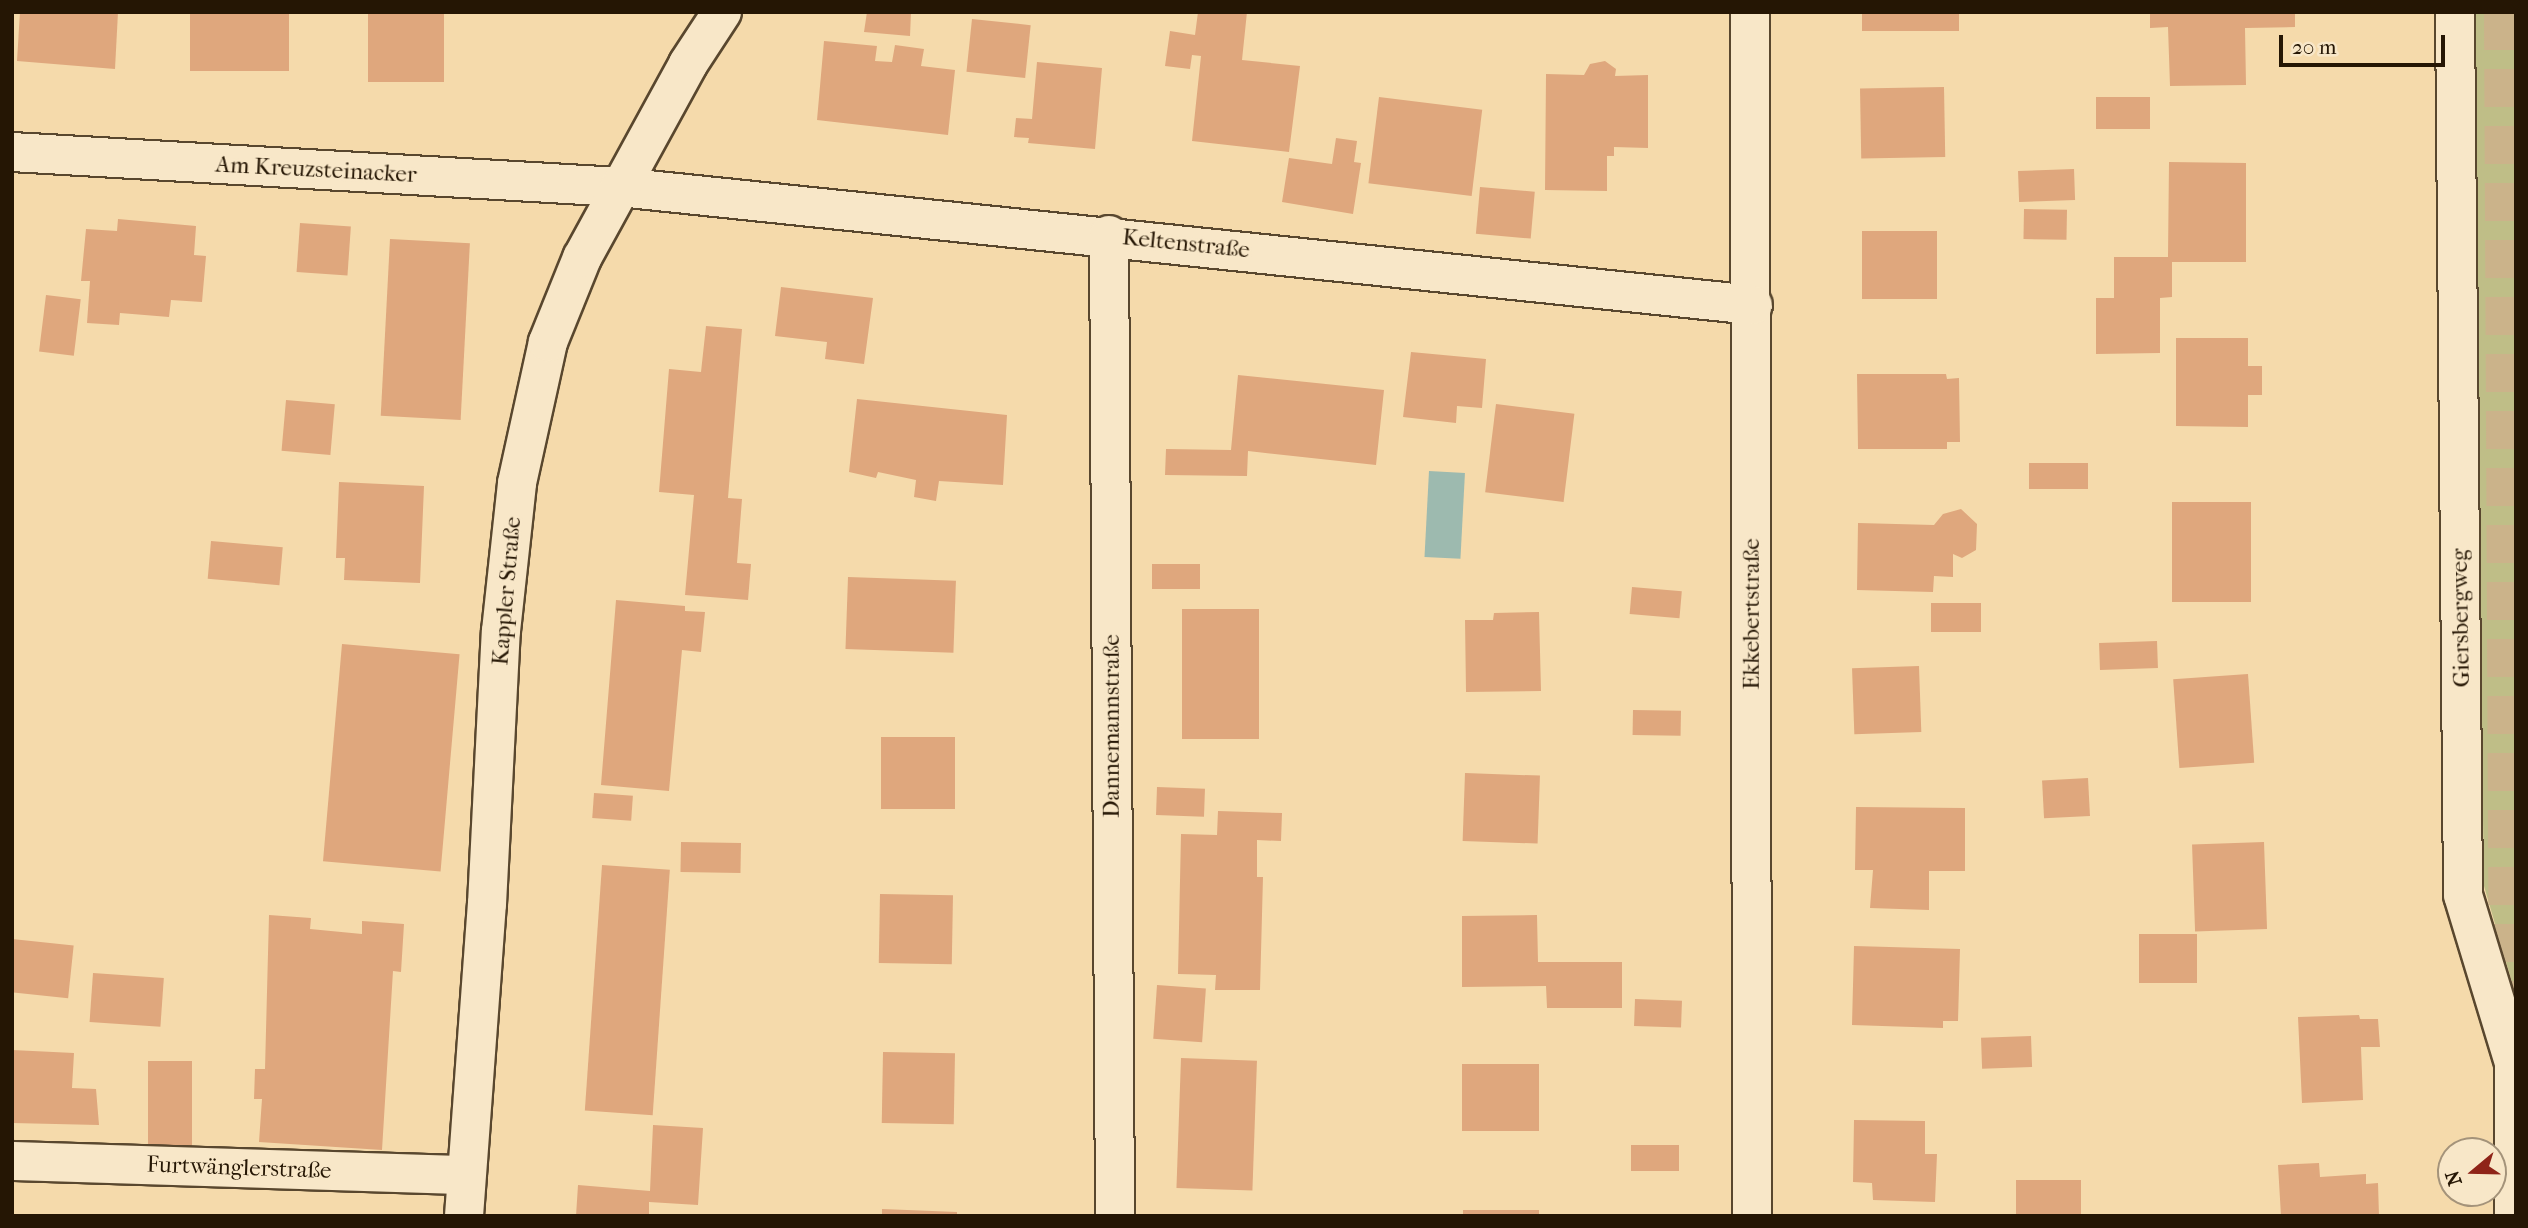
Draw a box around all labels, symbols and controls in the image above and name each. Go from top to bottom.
scale bar [2283,21,2449,65]
text: 20 m [2292,35,2336,59]
street label: Am Kreuzsteinacker [215,151,417,189]
street label: Keltenstraße [1121,224,1251,264]
street label: Kappler Straße [487,516,527,666]
street label: Ekkebertstraße [1738,538,1766,690]
street label: Giersbergweg [2446,548,2476,688]
street label: Dannemannstraße [1098,634,1126,818]
north arrow [2437,1137,2507,1207]
street label: Furtwänglerstraße [146,1151,332,1185]
text: N [2441,1168,2467,1189]

